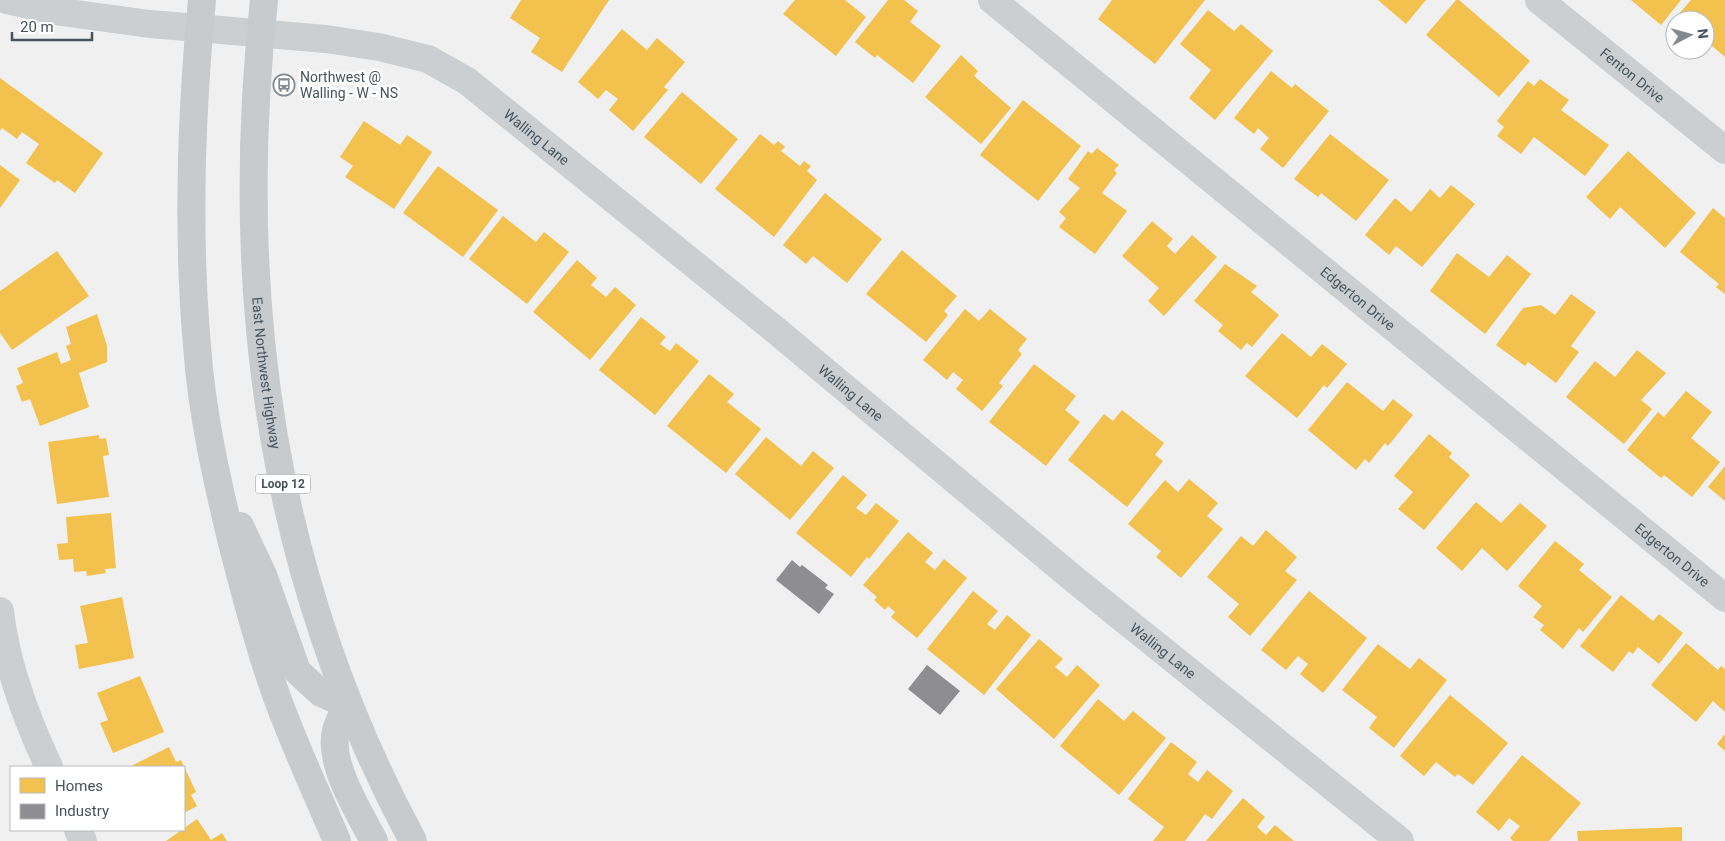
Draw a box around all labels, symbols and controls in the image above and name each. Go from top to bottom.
scale bar [12,10,92,42]
north arrow [1665,10,1715,60]
text: 20 m [20,18,54,36]
text: N [1694,28,1711,39]
street label: Fenton Drive [1597,45,1668,106]
place label: Northwest @ Walling - W - NS [300,69,398,101]
bus stop icon: Northwest @ Walling - W - NS [272,73,296,97]
street label: Walling Lane [501,106,573,168]
street label: Edgerton Drive [1317,263,1398,333]
street label: East Northwest Highway [249,296,284,451]
street label: Walling Lane [815,361,886,424]
road number: Loop 12 [256,474,310,494]
street label: Edgerton Drive [1632,520,1713,590]
street label: Walling Lane [1127,620,1199,682]
legend [10,766,185,831]
text: Homes [55,777,103,795]
text: Industry [55,802,109,820]

